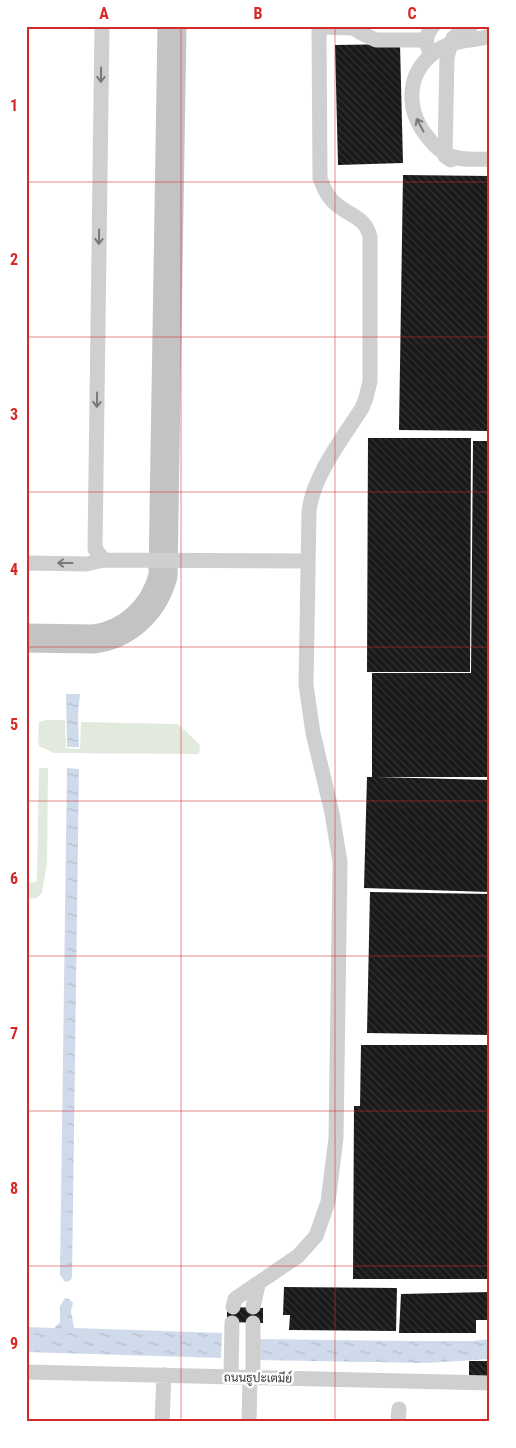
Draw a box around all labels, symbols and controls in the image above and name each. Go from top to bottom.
text: A [99,4,109,23]
text: B [254,4,263,23]
text: C [407,4,417,23]
one-way arrow [96,66,106,83]
text: 1 [10,96,18,115]
one-way arrow [415,118,425,133]
one-way arrow [94,229,104,245]
text: 2 [10,250,18,269]
one-way arrow [92,392,102,408]
text: 3 [10,405,18,424]
one-way arrow [58,558,74,568]
text: 4 [10,560,18,579]
text: 5 [10,715,18,734]
text: 6 [10,869,18,888]
text: 7 [10,1024,18,1043]
text: 8 [10,1179,18,1198]
text: 9 [10,1334,18,1353]
street label: ถนนธูปะเตมีย์ [224,1369,292,1387]

